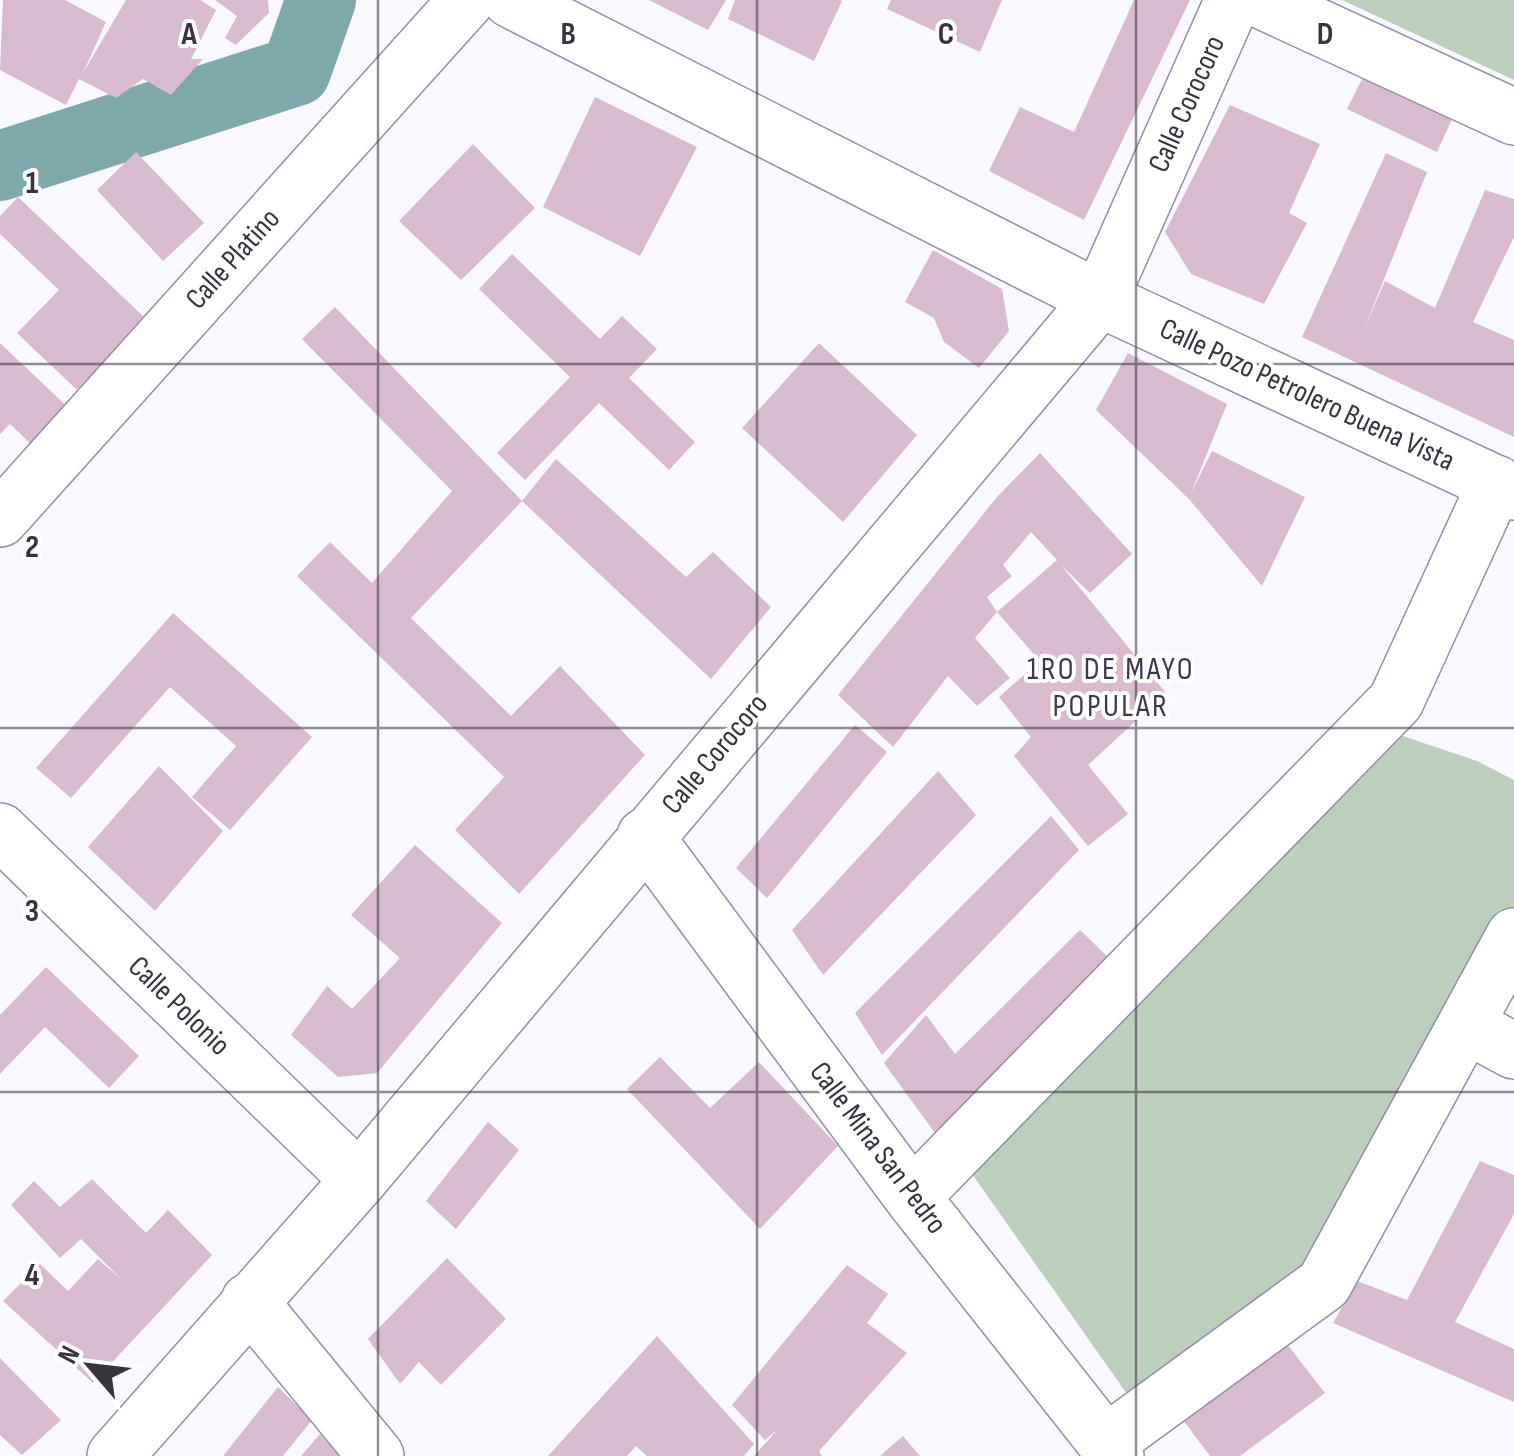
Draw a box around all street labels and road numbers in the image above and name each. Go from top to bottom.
street label: Calle Corocoro [1141,30,1233,178]
street label: Calle Platino [178,201,288,317]
street label: Calle Pozo Petrolero Buena Vista [1154,311,1460,479]
street label: Calle Corocoro [654,687,776,821]
street label: Calle Polonio [121,949,237,1063]
street label: Calle Mina San Pedro [802,1055,954,1241]

